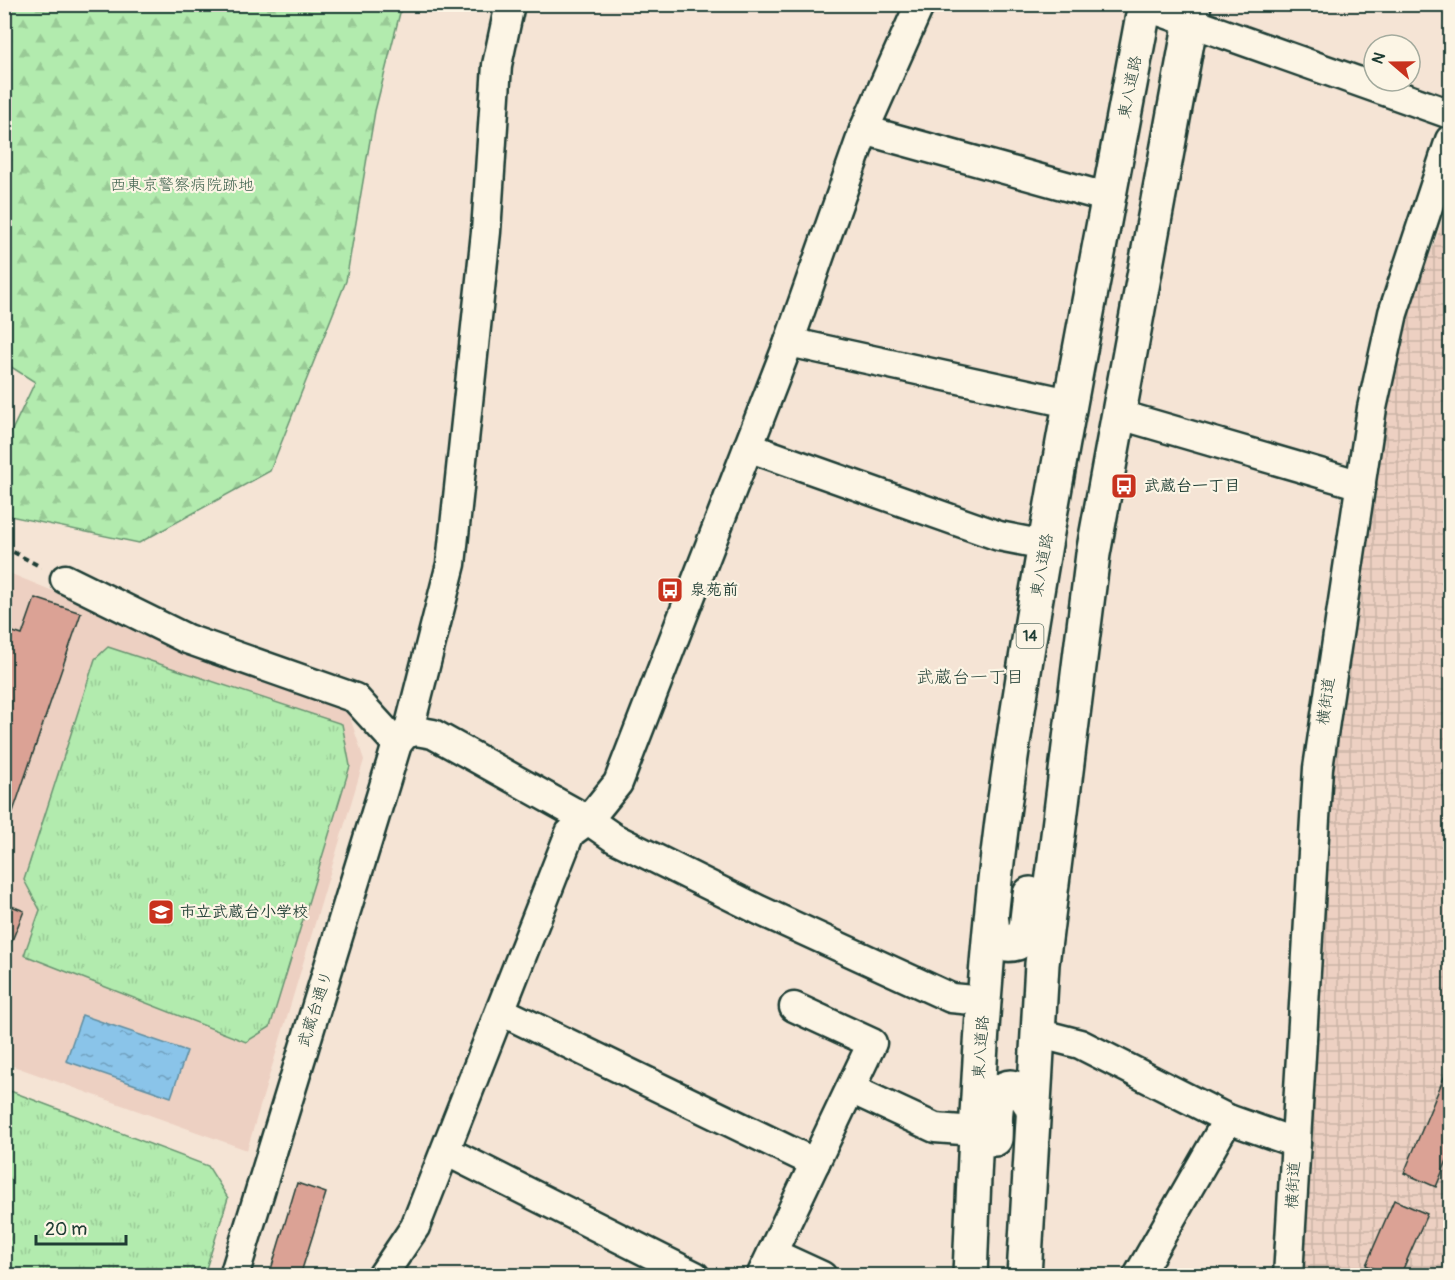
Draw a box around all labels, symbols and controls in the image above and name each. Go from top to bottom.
north arrow [1362,33,1422,93]
text: N [1368,50,1390,67]
street label: 東八道路 [1114,54,1146,120]
park label: 西東京警察病院跡地 [110,175,254,195]
bus stop icon: 武蔵台一丁目 [1109,471,1139,501]
place label: 武蔵台一丁目 [1144,476,1240,496]
street label: 東八道路 [1027,532,1057,598]
bus stop icon: 泉苑前 [655,575,685,605]
place label: 泉苑前 [690,580,738,600]
road number: 14 [1016,624,1044,648]
district label: 武蔵台一丁目 [916,666,1024,689]
street label: 横街道 [1313,676,1339,726]
school or university icon: 市立武蔵台小学校 [146,897,176,927]
place label: 市立武蔵台小学校 [180,902,308,922]
street label: 武蔵台通り [293,968,337,1050]
street label: 東八道路 [969,1014,993,1080]
street label: 横街道 [1282,1161,1304,1209]
scale bar [36,1208,126,1246]
text: 20 m [45,1218,87,1241]

